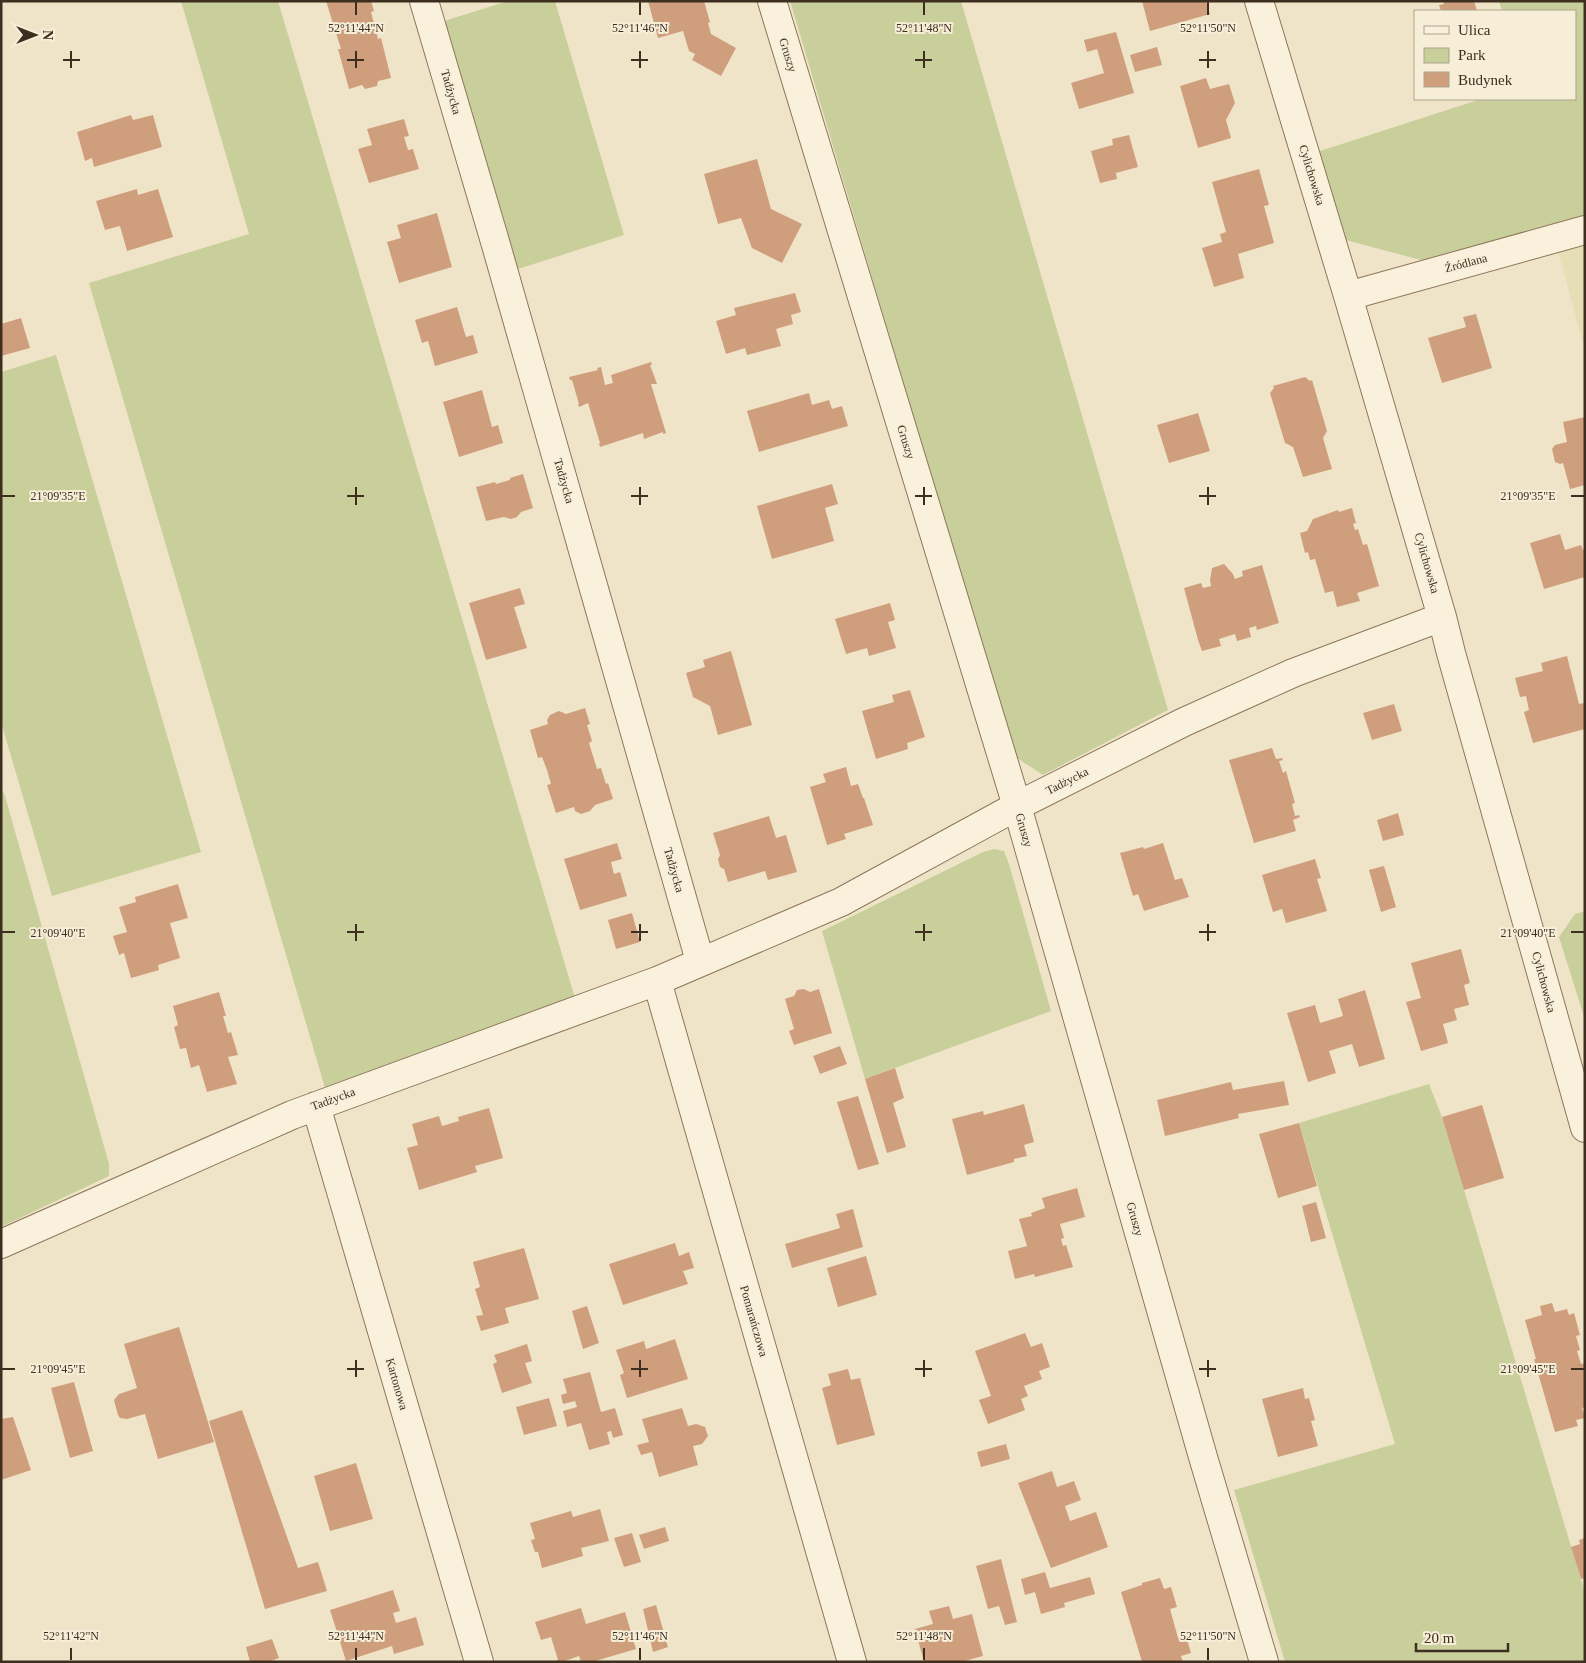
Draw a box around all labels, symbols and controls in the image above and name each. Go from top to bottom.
north arrow [10,10,60,60]
legend [1414,10,1576,100]
text: 52°11'44"N [328,21,384,35]
text: 52°11'46"N [612,21,668,35]
text: 52°11'48"N [896,21,952,35]
text: 52°11'50"N [1180,21,1236,35]
text: Ulica [1458,22,1491,38]
text: N [40,30,55,40]
street label: Gruszy [776,36,800,74]
text: Park [1458,47,1486,63]
street label: Tadżycka [438,68,464,117]
text: Budynek [1458,72,1513,88]
street label: Cylichowska [1296,143,1328,208]
street label: Źródlana [1443,250,1489,275]
street label: Gruszy [894,423,918,461]
street label: Tadżycka [551,457,577,506]
text: 21°09'35"E [30,489,86,503]
text: 21°09'35"E [1500,489,1556,503]
street label: Cylichowska [1412,531,1443,596]
street label: Tadżycka [1043,764,1091,798]
street label: Gruszy [1012,811,1036,849]
street label: Tadżycka [661,846,687,895]
text: 21°09'40"E [30,926,86,940]
text: 21°09'40"E [1500,926,1556,940]
street label: Cylichowska [1529,950,1559,1015]
street label: Tadżycka [309,1084,358,1113]
street label: Gruszy [1123,1200,1147,1238]
street label: Pomarańczowa [737,1284,771,1359]
street label: Kartonowa [383,1356,411,1412]
text: 21°09'45"E [30,1362,86,1376]
text: 21°09'45"E [1500,1362,1556,1376]
scale bar [1416,1620,1508,1652]
text: 52°11'42"N [43,1629,99,1643]
text: 52°11'44"N [328,1629,384,1643]
text: 52°11'46"N [612,1629,668,1643]
text: 52°11'48"N [896,1629,952,1643]
text: 52°11'50"N [1180,1629,1236,1643]
text: 20 m [1424,1630,1455,1646]

